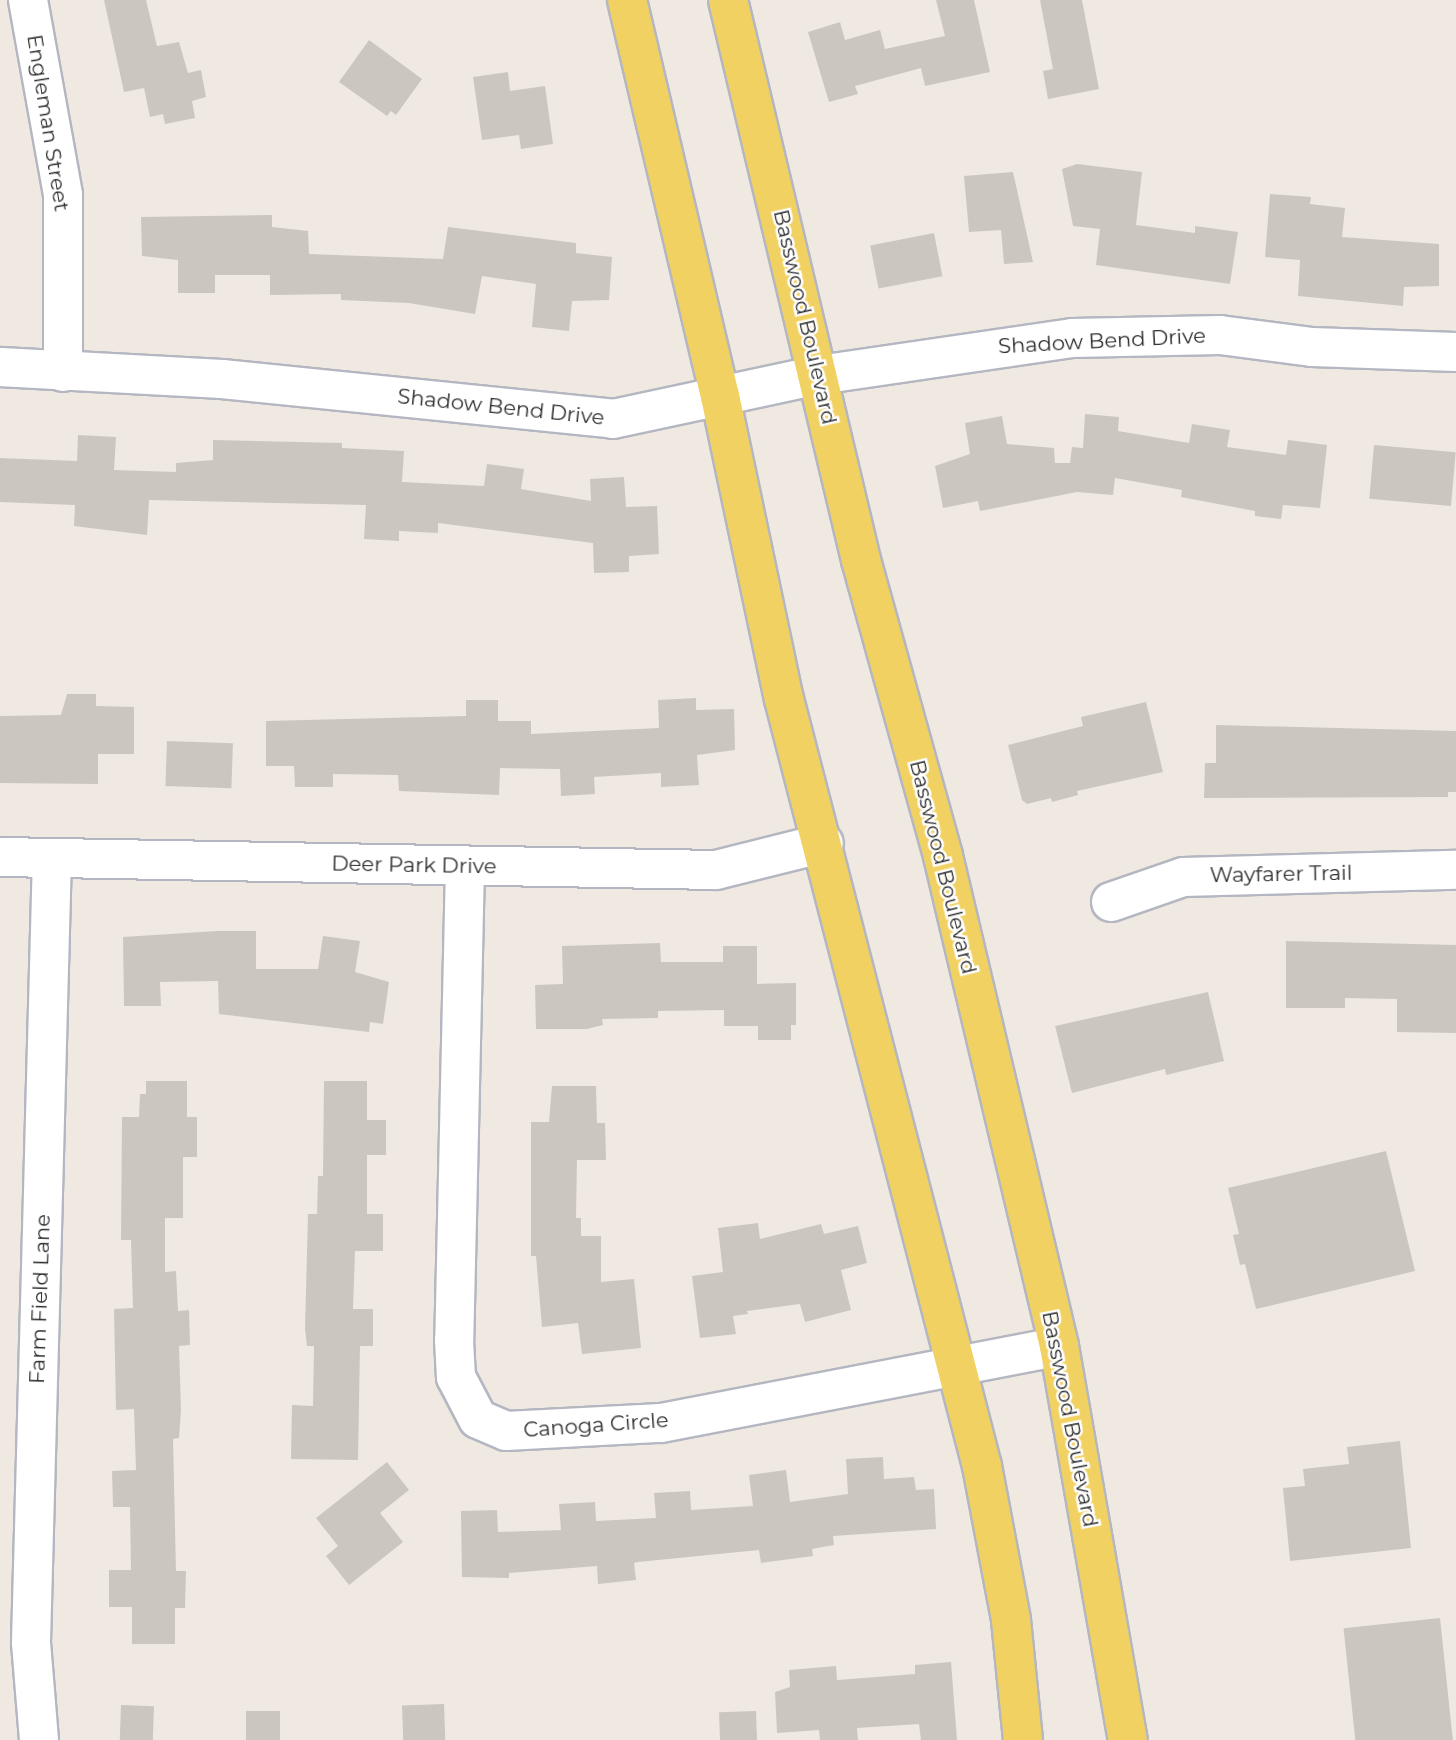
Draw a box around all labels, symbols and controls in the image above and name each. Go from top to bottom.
street label: Engleman Street [22,33,74,213]
street label: Basswood Boulevard [768,207,842,427]
street label: Shadow Bend Drive [997,323,1207,359]
street label: Shadow Bend Drive [396,384,606,430]
street label: Basswood Boulevard [904,757,982,977]
street label: Deer Park Drive [331,851,497,879]
street label: Wayfarer Trail [1209,860,1353,888]
street label: Farm Field Lane [24,1214,56,1384]
street label: Basswood Boulevard [1037,1309,1103,1529]
street label: Canoga Circle [523,1407,669,1443]

